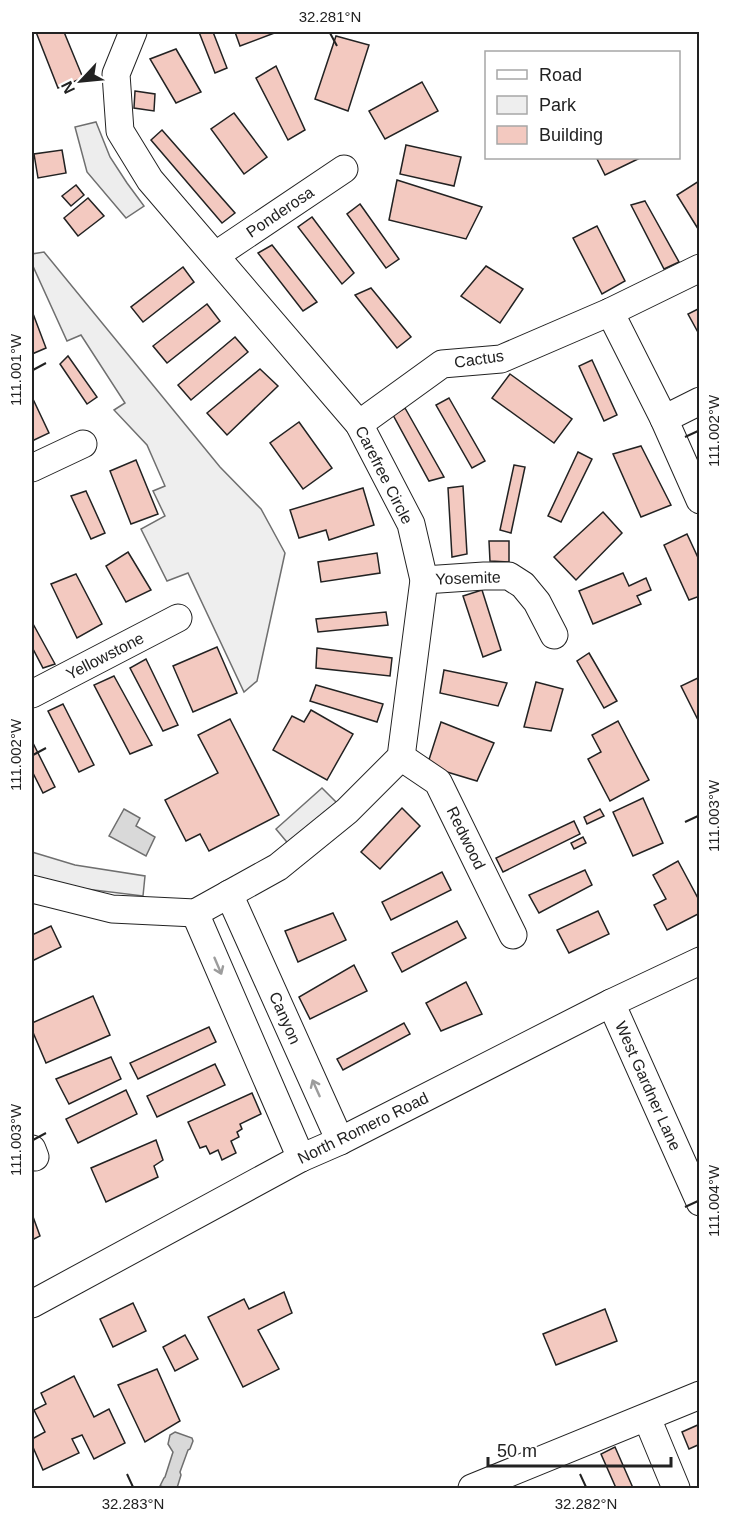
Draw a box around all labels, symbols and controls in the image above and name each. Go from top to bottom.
text: 32.281°N [299,8,361,25]
north arrow [51,51,111,111]
legend [485,51,680,159]
text: Road [539,65,582,85]
text: N [58,78,78,96]
text: Park [539,95,577,115]
text: Building [539,125,603,145]
street label: Ponderosa [243,183,317,241]
text: 111.001°W [7,333,24,406]
street label: Cactus [453,347,505,371]
text: 111.002°W [705,394,722,467]
street label: Carefree Circle [352,423,416,527]
street label: Yosemite [435,568,501,588]
street label: Yellowstone [63,629,147,683]
text: 111.002°W [7,718,24,791]
text: 111.003°W [705,779,722,852]
street label: Redwood [444,804,488,872]
one-way arrow [213,957,224,975]
street label: Canyon [266,989,304,1047]
street label: West Gardner Lane [612,1019,684,1153]
one-way arrow [310,1079,321,1097]
street label: North Romero Road [295,1089,431,1167]
text: 111.003°W [7,1103,24,1176]
text: 111.004°W [705,1164,722,1237]
scale bar [488,1430,671,1468]
text: 50 m [497,1441,537,1461]
text: 32.283°N [102,1495,164,1512]
text: 32.282°N [555,1495,617,1512]

